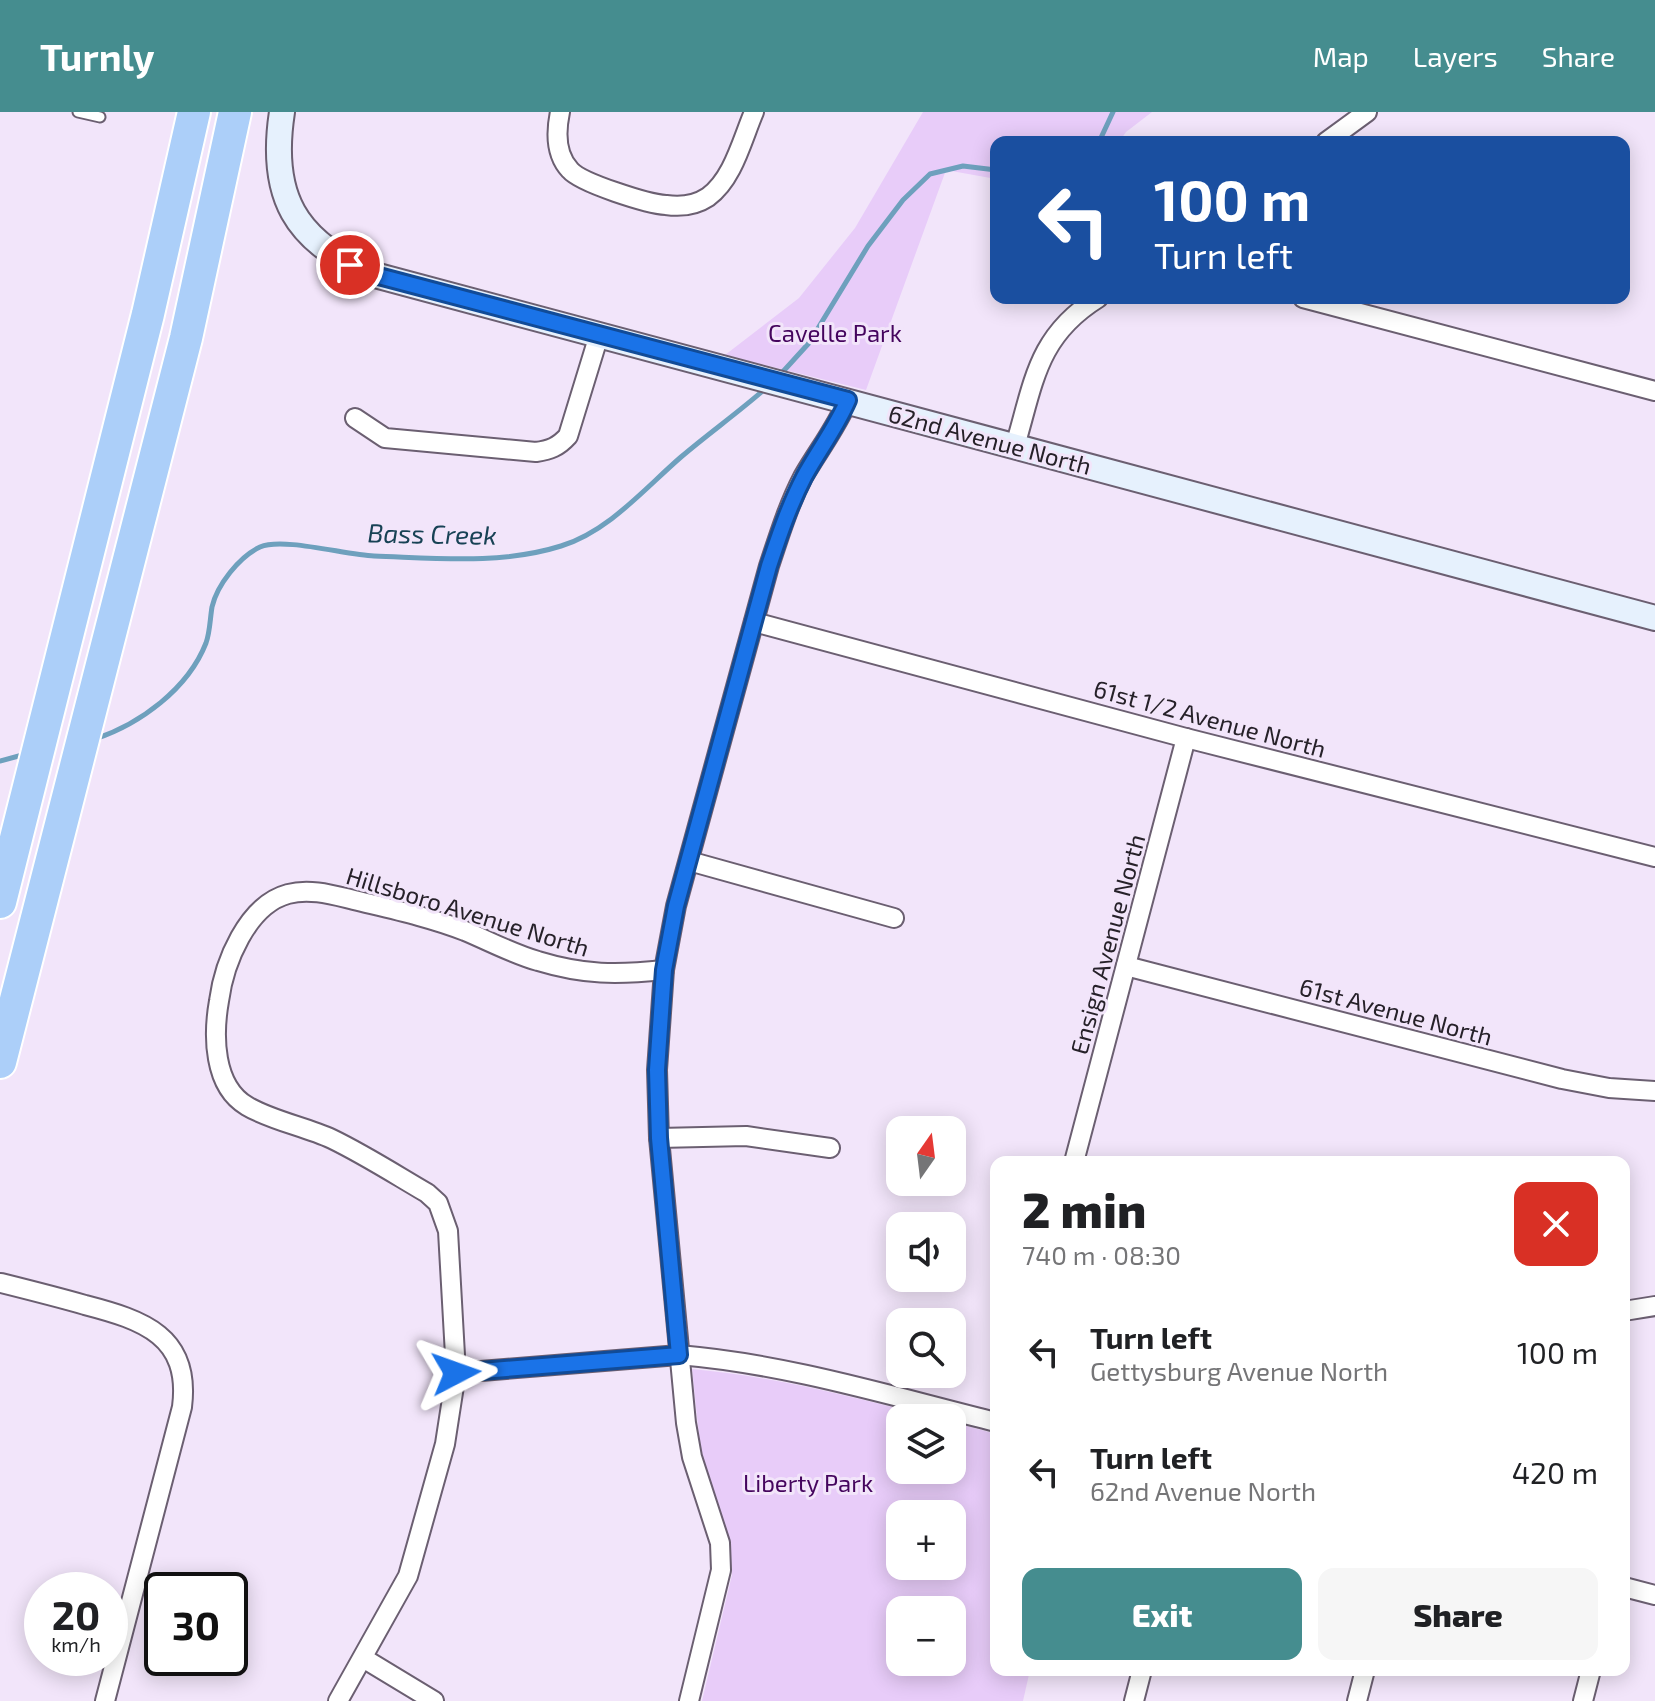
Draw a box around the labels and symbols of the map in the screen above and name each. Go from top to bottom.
pin [316,231,384,299]
park label: Cavelle Park [768,318,902,347]
street label: 62nd Avenue North [885,398,1095,480]
water label: Bass Creek [367,516,497,550]
street label: 61st 1/2 Avenue North [1091,673,1329,763]
street label: Ensign Avenue North [1064,831,1150,1057]
street label: Hillsboro Avenue North [343,860,593,962]
street label: 61st Avenue North [1296,971,1496,1051]
north arrow [886,1116,966,1196]
position arrow [414,1331,498,1415]
park label: Liberty Park [743,1468,873,1497]
speed limit sign: 30 [144,1572,248,1676]

